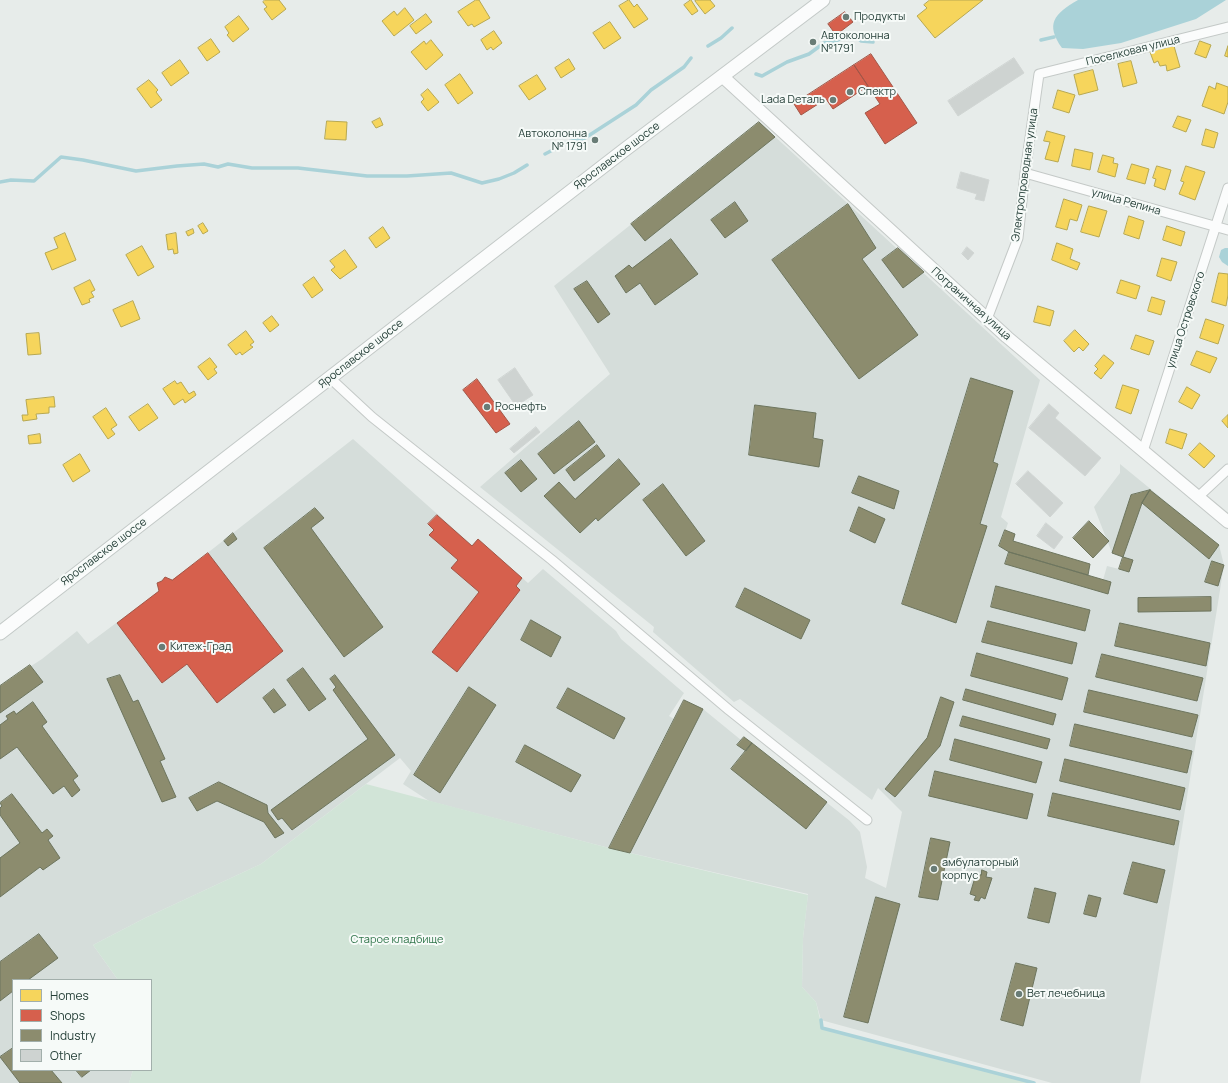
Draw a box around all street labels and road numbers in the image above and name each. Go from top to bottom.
street label: Поселковая улица [1085,33,1181,69]
street label: Электропроводная улица [1009,107,1041,243]
street label: Ярославское шоссе [571,119,663,193]
street label: улица Репина [1090,186,1162,218]
street label: Пограничная улица [928,265,1014,343]
street label: улица Островского [1164,270,1208,370]
street label: Ярославское шоссе [316,317,406,391]
street label: Ярославское шоссе [58,515,150,589]

